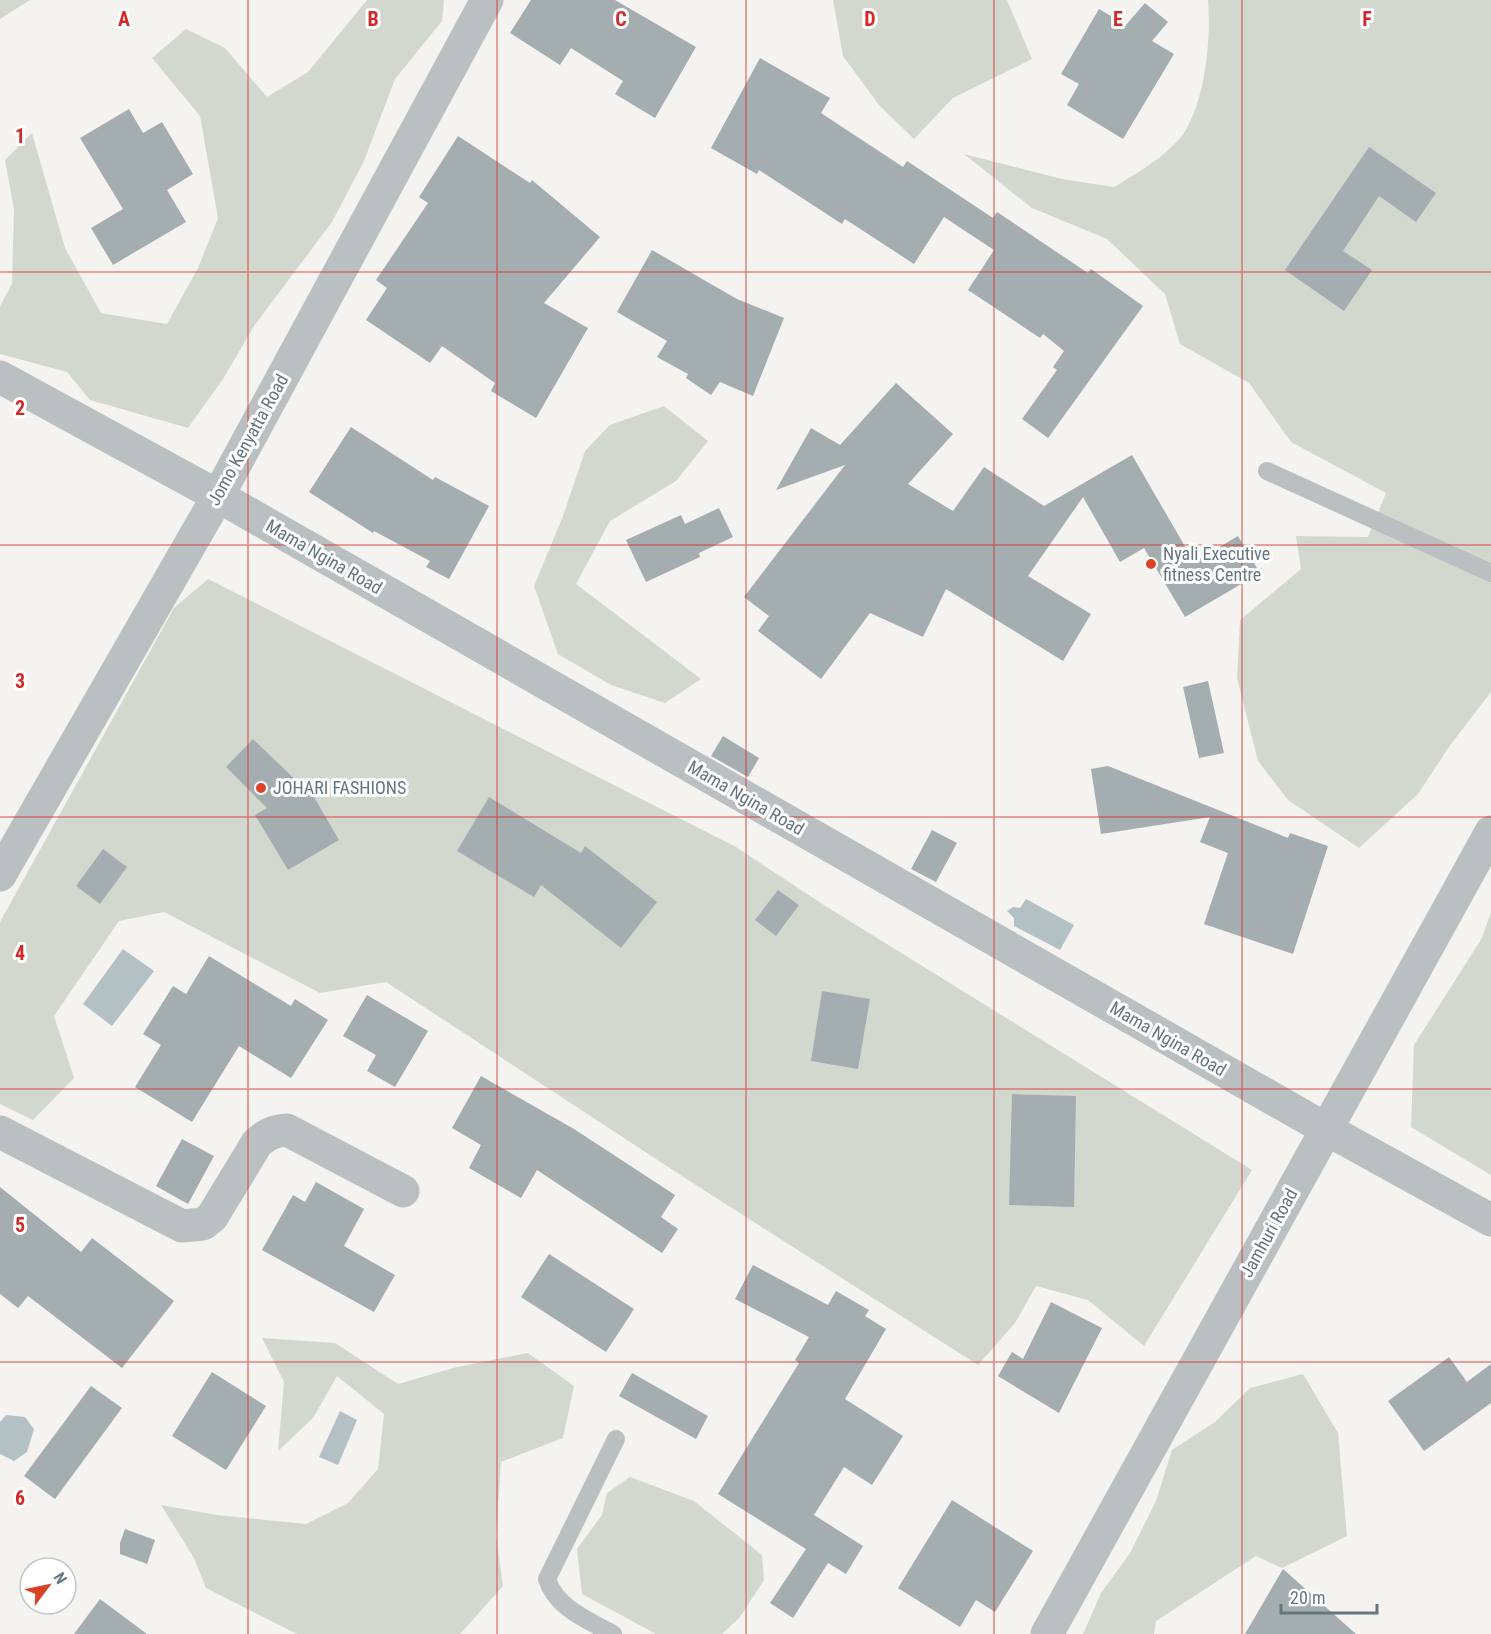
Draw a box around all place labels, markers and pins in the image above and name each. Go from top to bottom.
place label: Nyali Executive fitness Centre [1163,543,1270,585]
marker: Nyali Executive fitness Centre [1144,557,1158,571]
place label: JOHARI FASHIONS [273,777,406,798]
marker: JOHARI FASHIONS [254,781,268,795]

